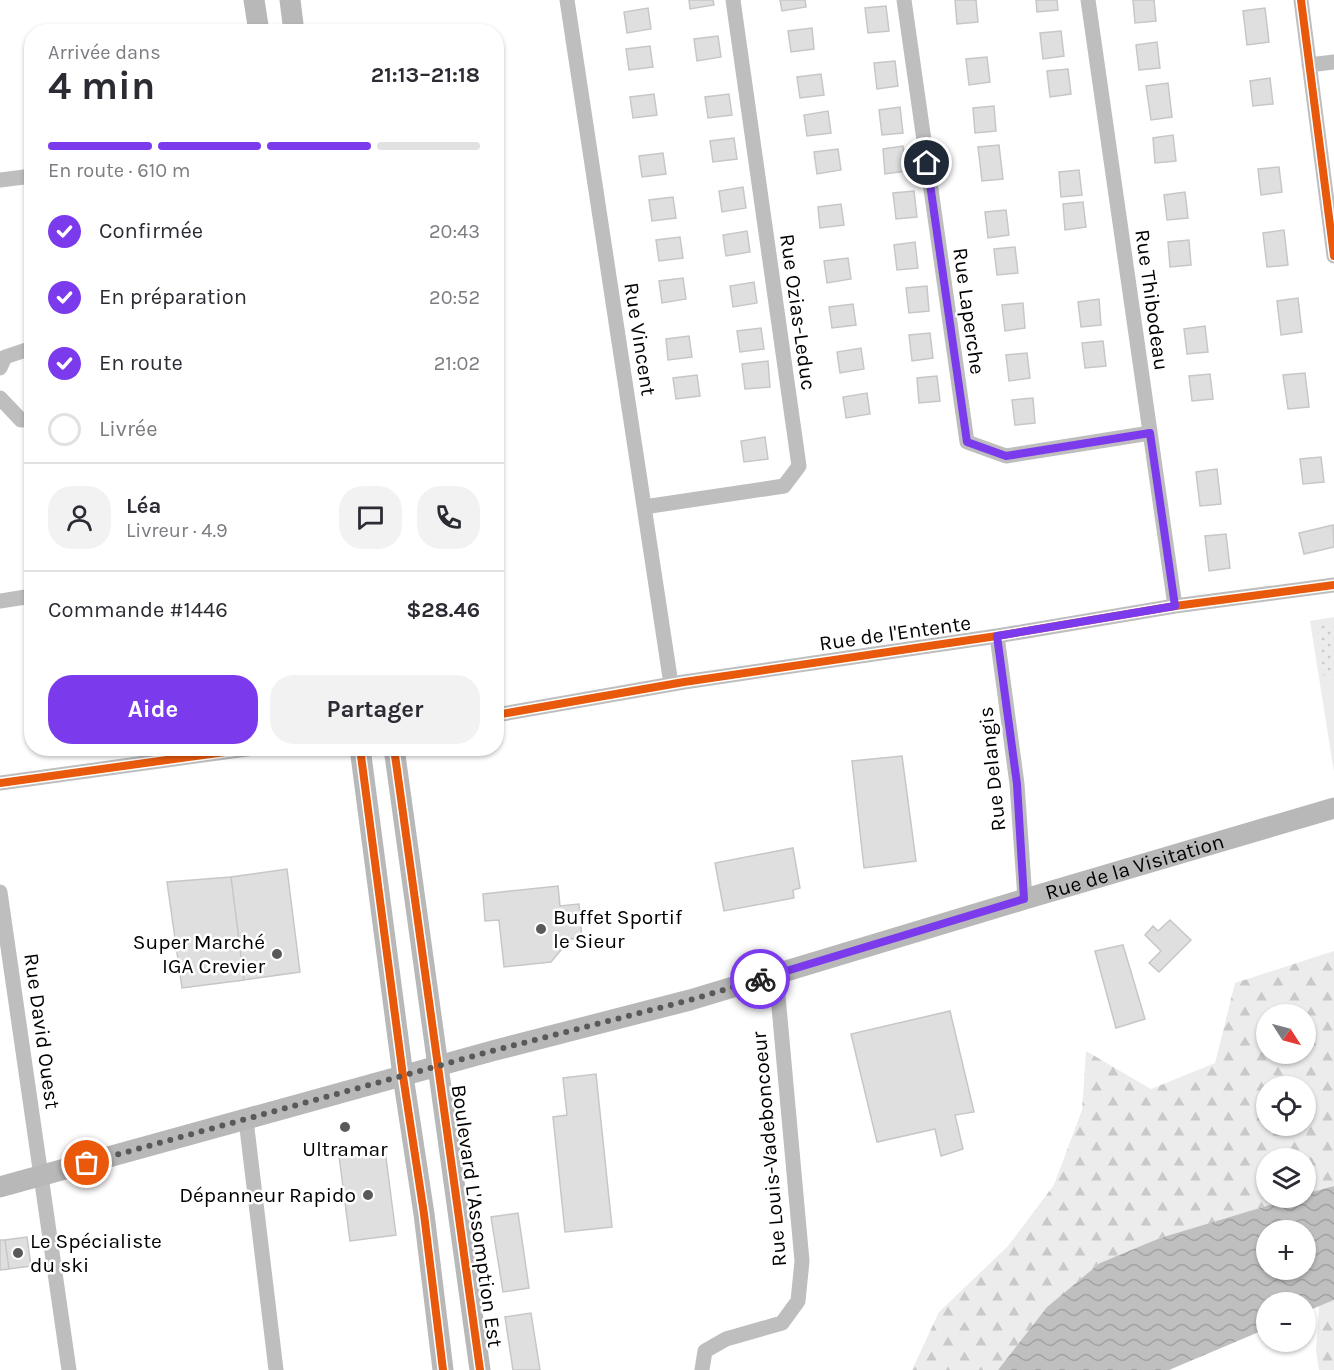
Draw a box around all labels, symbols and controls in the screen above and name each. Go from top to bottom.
text: Arrivée dans [48,41,161,64]
text: 21:13–21:18 [371,62,480,88]
text: 4 min [48,63,155,109]
pin [901,137,952,188]
icon: home [910,146,943,179]
text: En route · 610 m [48,159,191,182]
icon: check [48,215,81,248]
text: Confirmée [99,218,203,244]
text: 20:43 [429,220,480,243]
street label: Rue Thibodeau [1130,228,1174,372]
street label: Rue Ozias-Leduc [775,232,821,392]
street label: Rue Laperche [948,246,990,376]
icon: check [48,281,81,314]
street label: Rue Vincent [619,281,661,397]
text: En préparation [99,284,247,310]
text: 20:52 [429,286,480,309]
icon: check [48,347,81,380]
text: En route [99,350,183,376]
text: 21:02 [434,352,480,375]
text: Livrée [99,416,157,442]
button: person [48,486,111,549]
button: chat [339,486,402,549]
button: phone [417,486,480,549]
text: Léa [126,493,161,519]
text: Livreur · 4.9 [126,519,228,542]
text: Commande #1446 [48,597,228,623]
text: $28.46 [406,597,480,623]
street label: Rue de l'Entente [818,610,972,656]
button: Aide [48,675,258,744]
button: Partager [270,675,480,744]
street label: Rue Delangis [974,705,1010,833]
street label: Rue de la Visitation [1042,829,1227,904]
place label: Buffet Sportif le Sieur [553,905,683,953]
marker: Buffet Sportif le Sieur [534,922,548,936]
place label: Super Marché IGA Crevier [133,930,265,978]
marker: Super Marché IGA Crevier [270,947,284,961]
courier [730,949,790,1009]
street label: Rue David Ouest [19,952,65,1111]
icon: bike [744,963,777,996]
north arrow [1256,1004,1316,1064]
map controls [1256,1004,1316,1352]
street label: Rue Louis-Vadeboncoeur [747,1030,791,1268]
button: locate [1256,1076,1316,1136]
street label: Boulevard L'Assomption Est [447,1083,507,1349]
marker: Ultramar [338,1120,352,1134]
pin [61,1137,112,1188]
place label: Ultramar [302,1137,388,1161]
icon: bag [70,1146,103,1179]
button: layers [1256,1148,1316,1208]
place label: Dépanneur Rapido [179,1183,356,1207]
marker: Dépanneur Rapido [361,1188,375,1202]
button: + [1256,1220,1316,1280]
place label: Le Spécialiste du ski [30,1229,162,1277]
marker: Le Spécialiste du ski [11,1246,25,1260]
button: − [1256,1292,1316,1352]

